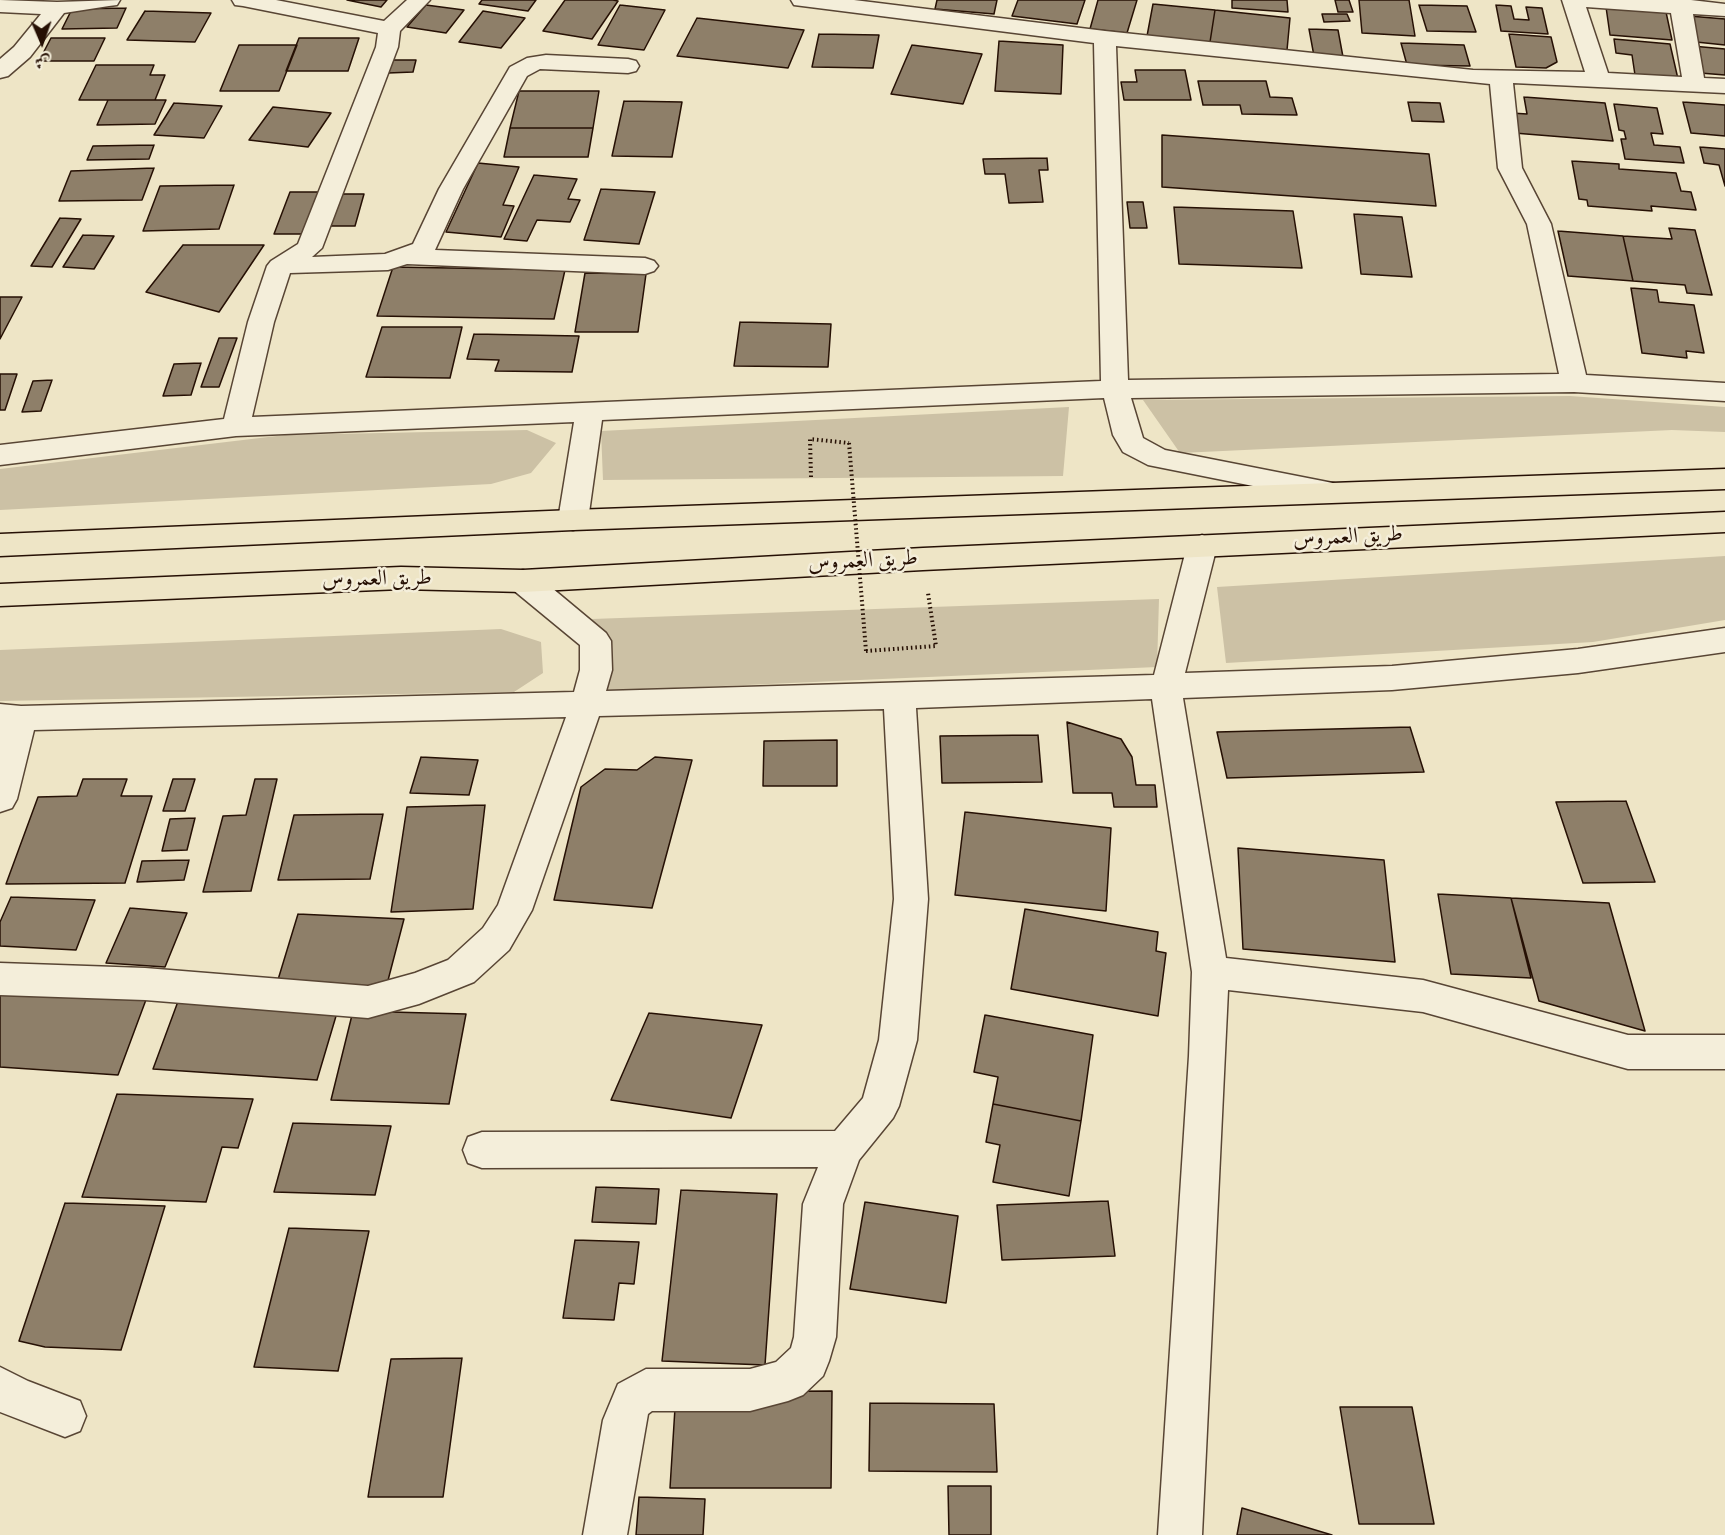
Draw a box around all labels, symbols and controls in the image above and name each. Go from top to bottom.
north arrow [12,12,72,72]
text: ش [34,49,51,72]
street label: طريق العمروس [1292,523,1404,555]
street label: طريق العمروس [807,547,919,579]
street label: طريق العمروس [322,567,432,595]

